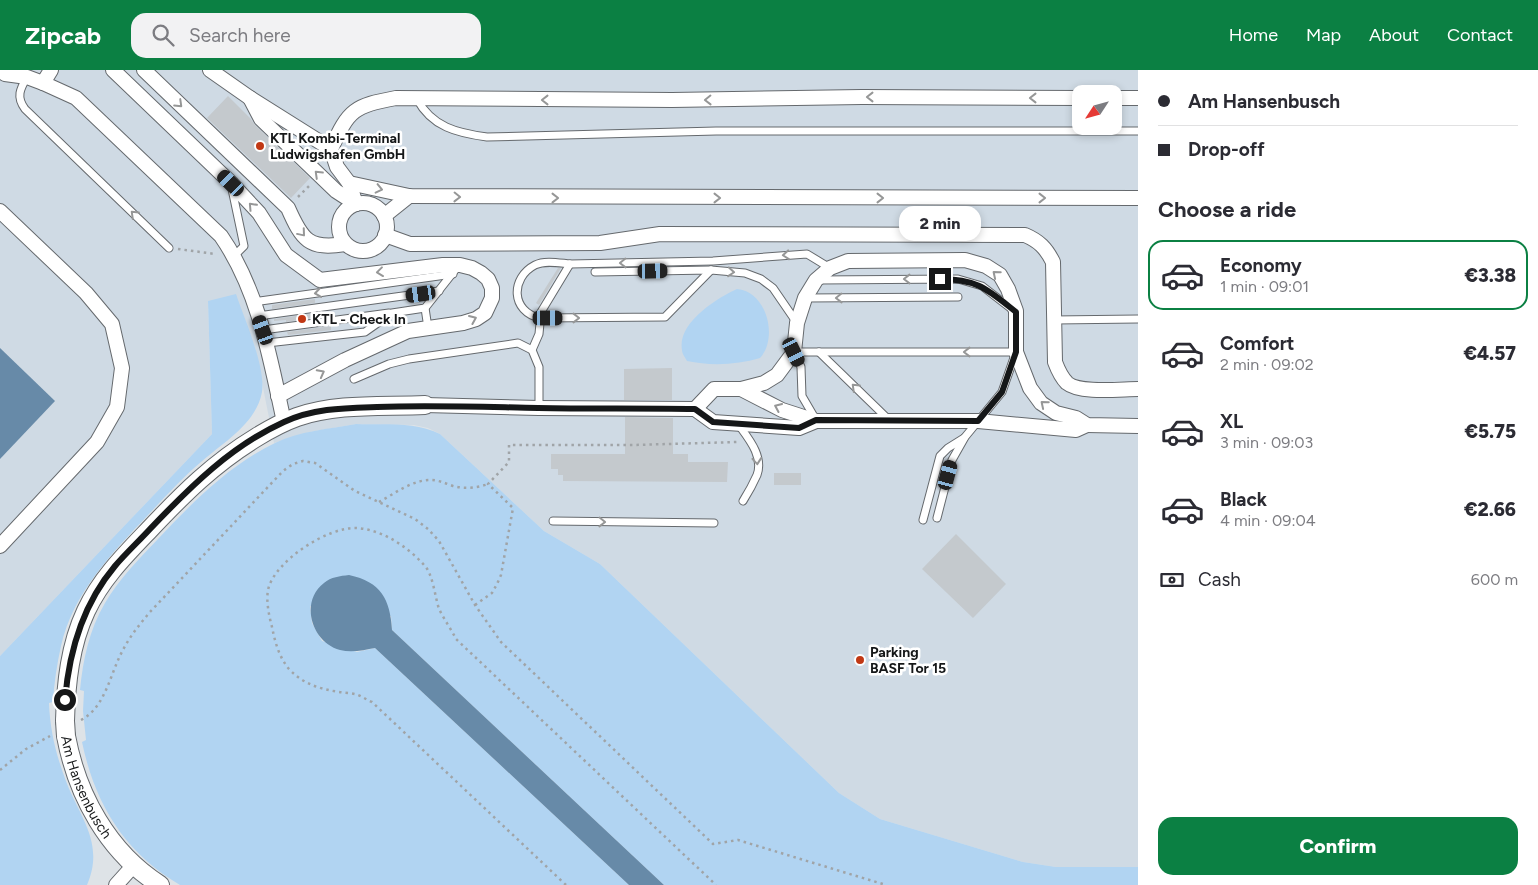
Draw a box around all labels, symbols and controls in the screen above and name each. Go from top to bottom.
search box [131,13,481,58]
text: Zipcab [25,21,101,50]
icon: search [149,21,177,49]
text: Search here [189,24,291,47]
text: Home [1229,24,1278,46]
text: Map [1306,24,1341,46]
text: About [1369,24,1419,46]
text: Contact [1447,24,1513,46]
north arrow [1072,85,1122,135]
map controls [1072,85,1122,135]
text: Am Hansenbusch [1188,90,1340,113]
one-way arrow [866,92,874,102]
one-way arrow [1028,93,1036,103]
one-way arrow [541,95,548,105]
one-way arrow [703,95,711,105]
one-way arrow [173,98,182,107]
place label: KTL Kombi-Terminal Ludwigshafen GmbH [270,130,405,163]
text: Drop-off [1188,138,1265,161]
marker: KTL Kombi-Terminal Ludwigshafen GmbH [254,140,266,152]
car [214,167,247,199]
one-way arrow [315,171,324,180]
one-way arrow [374,183,383,194]
one-way arrow [454,192,462,202]
one-way arrow [551,193,559,203]
one-way arrow [714,193,721,203]
one-way arrow [876,193,884,203]
one-way arrow [1038,193,1046,203]
text: Choose a ride [1158,196,1296,223]
one-way arrow [249,202,258,211]
callout: 2 min [899,206,981,242]
one-way arrow [131,211,140,220]
text: 2 min [920,214,960,233]
one-way arrow [296,228,305,237]
one-way arrow [781,250,789,261]
icon: car [1160,253,1205,298]
text: Economy [1220,254,1302,277]
one-way arrow [619,258,627,268]
car [637,263,668,279]
text: €3.38 [1465,264,1516,287]
one-way arrow [376,266,384,277]
one-way arrow [728,266,736,277]
route end [929,268,951,290]
one-way arrow [993,270,1002,279]
one-way arrow [902,274,910,284]
text: 1 min · 09:01 [1220,277,1309,296]
car [405,284,436,304]
one-way arrow [313,287,321,298]
one-way arrow [835,293,842,303]
place label: KTL - Check In [312,311,406,328]
car [533,311,563,326]
car [250,313,275,347]
marker: KTL - Check In [296,313,308,325]
one-way arrow [573,313,581,323]
one-way arrow [468,315,477,325]
icon: car [1160,331,1205,376]
text: Comfort [1220,332,1295,355]
car [780,335,807,369]
text: €4.57 [1463,342,1516,365]
one-way arrow [963,347,970,357]
text: 2 min · 09:02 [1220,355,1314,374]
one-way arrow [316,369,325,379]
one-way arrow [851,384,860,393]
one-way arrow [1041,402,1050,410]
one-way arrow [774,403,783,414]
icon: car [1160,409,1205,454]
text: XL [1220,410,1243,433]
text: €5.75 [1465,420,1516,443]
text: 3 min · 09:03 [1220,433,1313,452]
one-way arrow [751,457,762,465]
car [936,459,959,491]
icon: car [1160,487,1205,532]
text: Black [1220,488,1267,511]
text: €2.66 [1464,498,1516,521]
text: 4 min · 09:04 [1220,511,1316,530]
one-way arrow [598,517,606,527]
icon: cash [1158,566,1186,594]
text: Cash [1198,568,1241,591]
text: 600 m [1471,570,1518,589]
place label: Parking BASF Tor 15 [870,644,946,677]
marker: Parking BASF Tor 15 [854,654,866,666]
route start [54,689,76,711]
street label: Am Hansenbusch [58,734,116,842]
button: Confirm [1158,817,1518,875]

